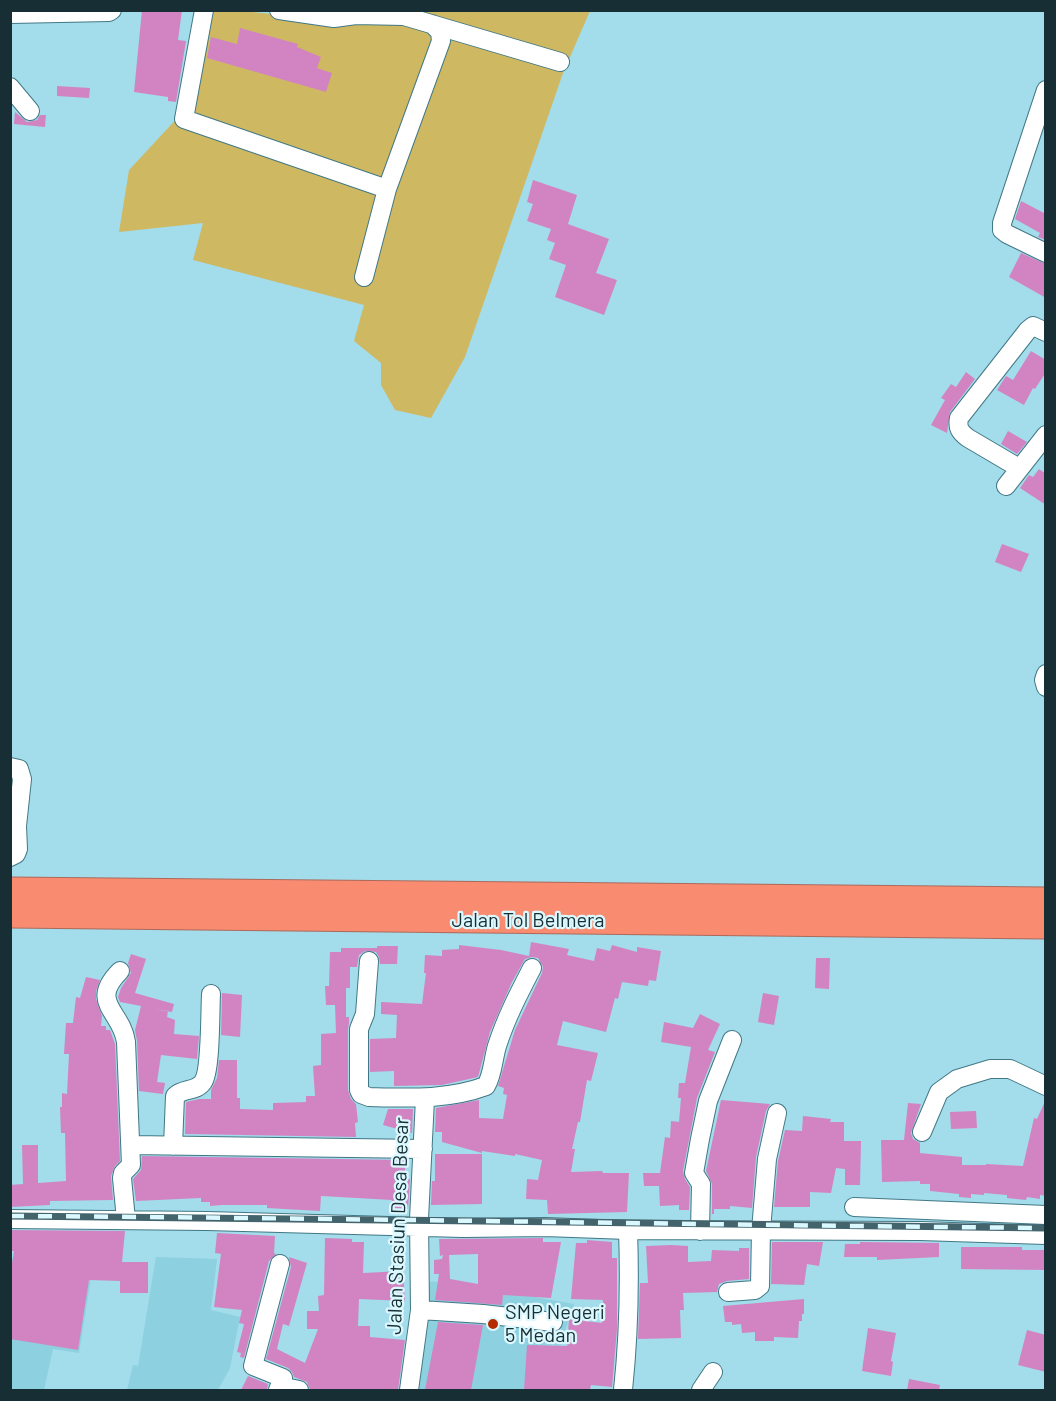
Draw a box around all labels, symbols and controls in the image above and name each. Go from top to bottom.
street label: Jalan Tol Belmera [451,908,605,932]
street label: Jalan Stasiun Desa Besar [382,1117,414,1335]
place label: SMP Negeri 5 Medan [505,1300,605,1347]
marker: SMP Negeri 5 Medan [486,1317,500,1331]

